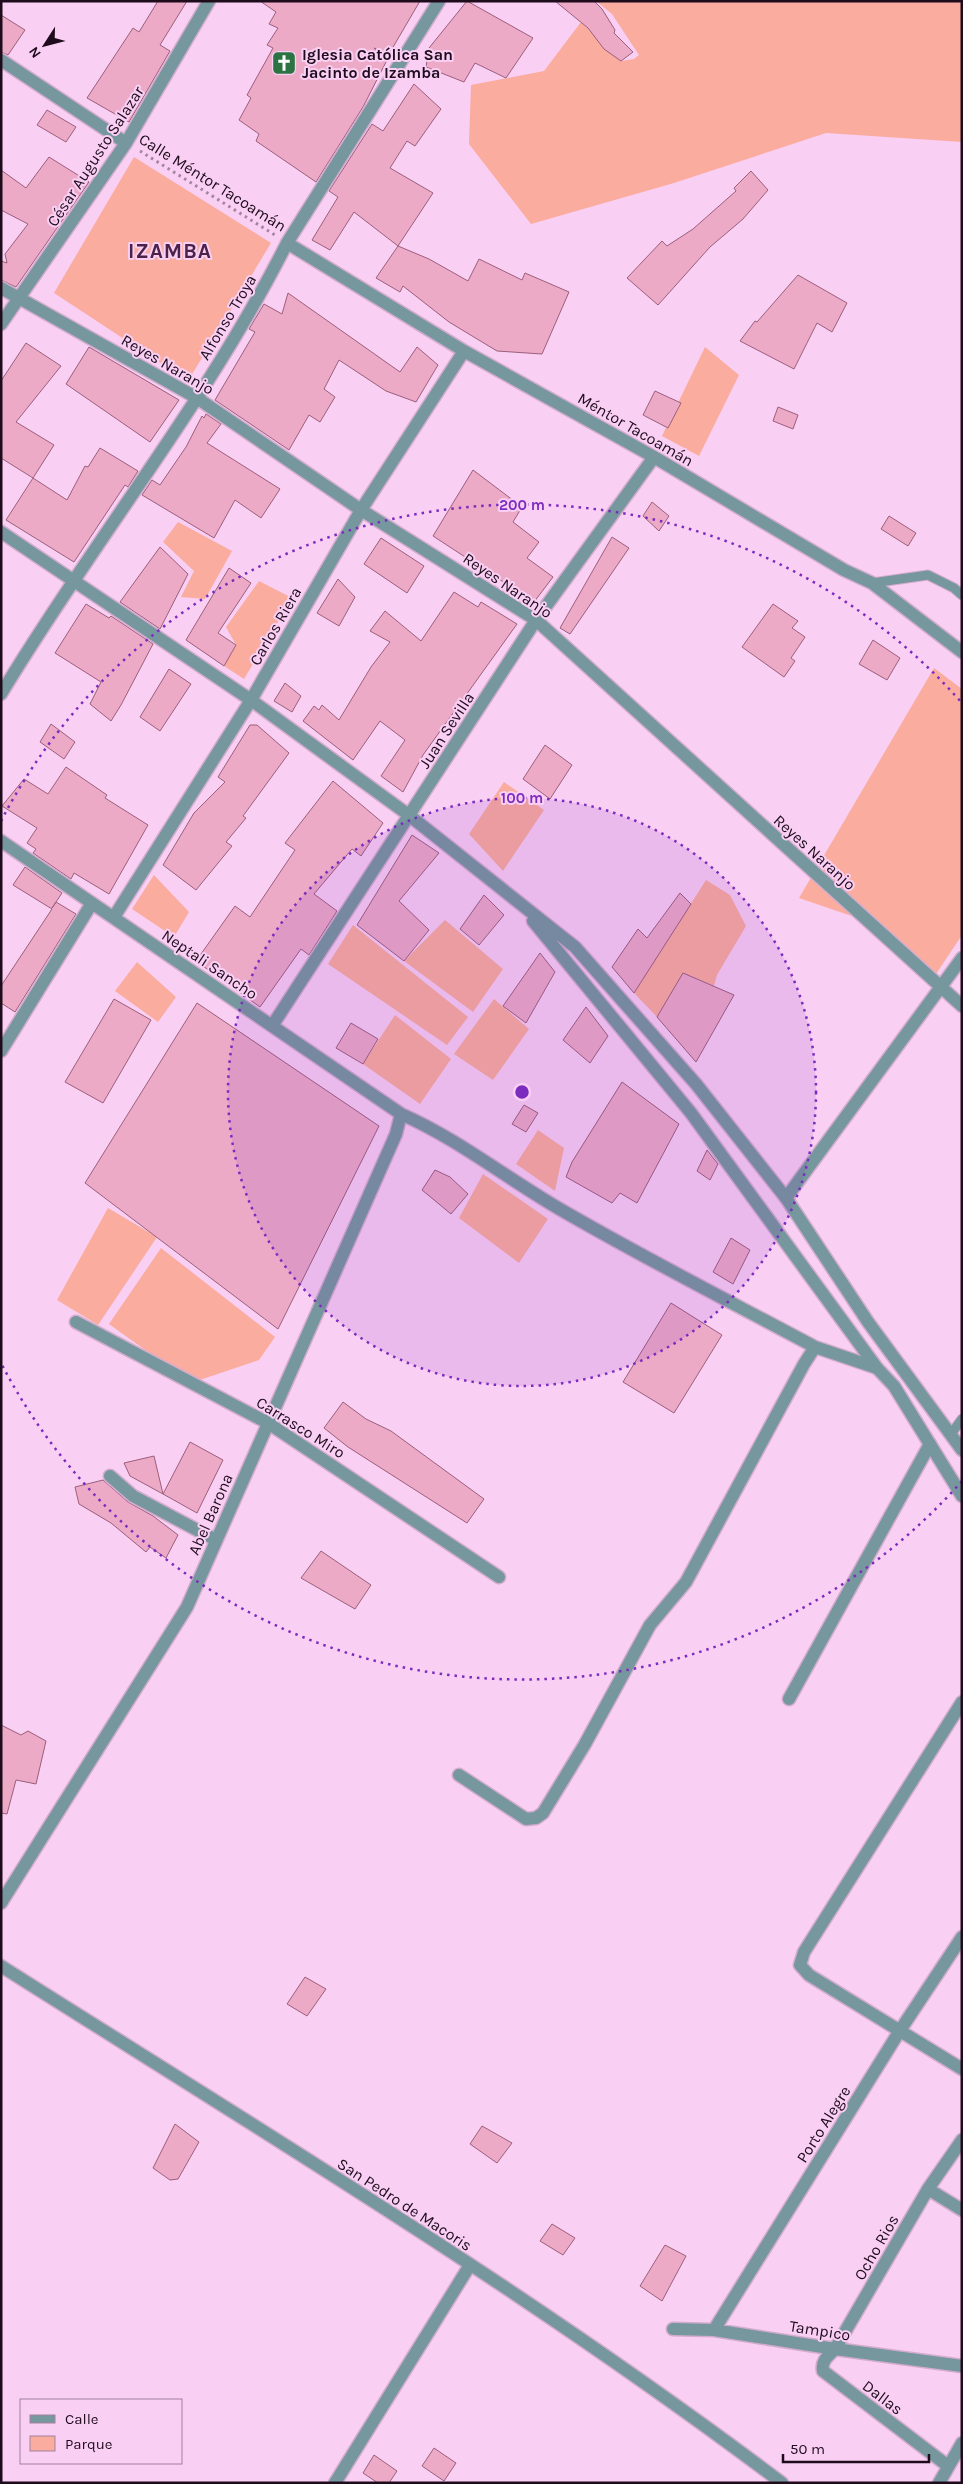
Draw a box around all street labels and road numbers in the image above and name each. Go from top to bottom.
street label: César Augusto Salazar [43,82,148,230]
street label: Calle Méntor Tacoamán [136,129,290,236]
street label: Alfonso Troya [195,271,260,363]
street label: Reyes Naranjo [118,330,217,399]
street label: Méntor Tacoamán [575,389,697,470]
street label: Reyes Naranjo [459,549,556,622]
street label: Carlos Riera [245,584,305,669]
street label: Juan Sevilla [415,689,478,772]
street label: Reyes Naranjo [770,811,860,894]
street label: Neptali Sancho [158,925,261,1003]
street label: Carrasco Miro [253,1393,349,1462]
street label: Abel Barona [184,1471,237,1558]
street label: Porto Alegre [792,2082,854,2166]
street label: San Pedro de Macoris [334,2154,476,2255]
street label: Ocho Rios [850,2211,903,2283]
street label: Tampico [788,2316,852,2345]
street label: Dallas [859,2376,907,2419]

